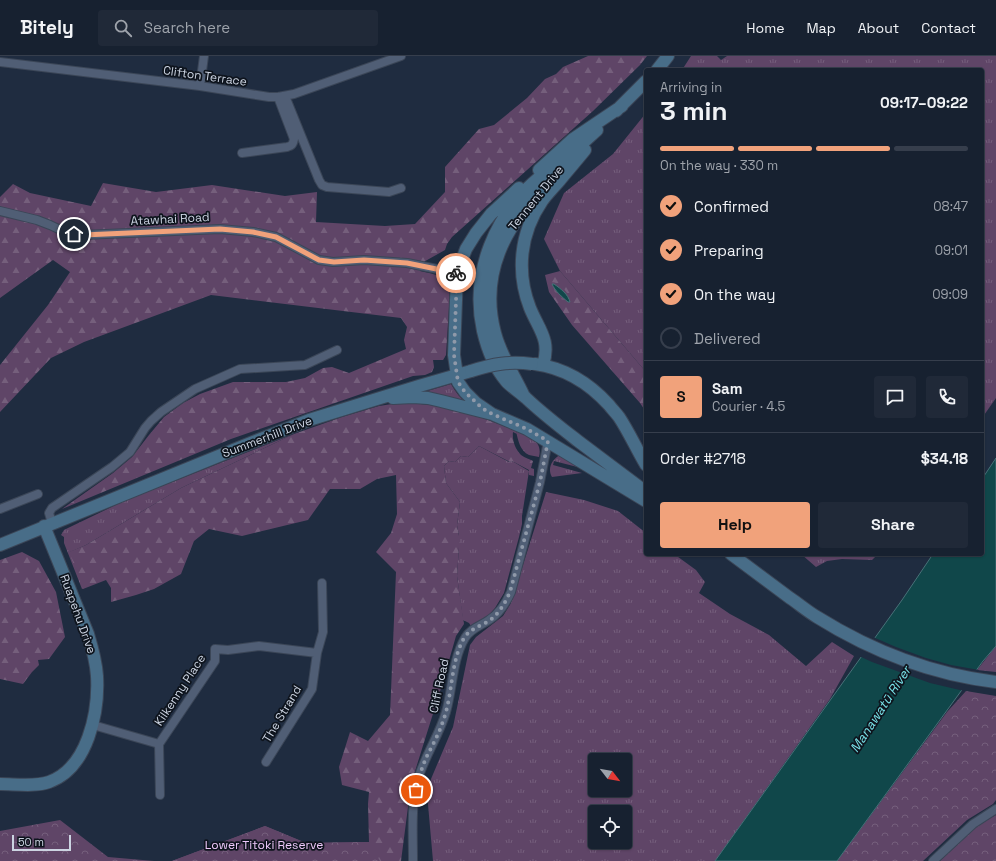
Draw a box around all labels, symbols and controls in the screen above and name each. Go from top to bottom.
search box [98,10,378,46]
text: Bitely [20,15,74,40]
icon: search [112,17,134,39]
text: Search here [144,18,230,37]
text: Home [746,19,784,37]
text: Map [806,19,836,37]
text: About [858,19,899,37]
text: Contact [921,19,976,37]
street label: Clifton Terrace [162,62,248,90]
text: Arriving in [660,79,722,96]
text: 09:17–09:22 [880,93,968,112]
text: 3 min [660,94,728,128]
text: On the way · 330 m [660,157,778,174]
street label: Tennent Drive [505,162,567,234]
icon: check [660,195,682,217]
text: Confirmed [694,197,769,216]
text: 08:47 [933,198,968,215]
street label: Atawhai Road [130,209,210,229]
pin [57,217,91,251]
icon: home [63,223,85,245]
icon: check [660,239,682,261]
text: Preparing [694,241,764,260]
text: 09:01 [935,242,968,259]
courier [436,253,476,293]
icon: bike [445,262,467,284]
icon: check [660,283,682,305]
text: On the way [694,285,775,304]
text: 09:09 [932,286,968,303]
text: Delivered [694,329,761,348]
button: chat [874,376,916,418]
button: phone [926,376,968,418]
text: Sam [712,379,743,398]
text: S [676,387,686,406]
text: Courier · 4.5 [712,398,785,415]
street label: Summerhill Drive [220,413,314,461]
text: Order #2718 [660,449,746,468]
text: $34.18 [921,449,968,468]
button: Help [660,502,810,548]
button: Share [818,502,968,548]
street label: Ruapehu Drive [56,572,100,656]
street label: Kilkenny Place [151,651,209,729]
street label: Cliff Road [425,657,453,715]
water label: Manawatū River [846,661,916,756]
street label: The Strand [259,683,305,745]
north arrow [588,753,632,797]
map controls [588,753,632,849]
pin [399,773,433,807]
icon: bag [405,779,427,801]
button: locate [588,805,632,849]
scale bar [12,833,71,852]
text: 50 m [18,835,44,849]
park label: Lower Titoki Reserve [205,837,323,853]

